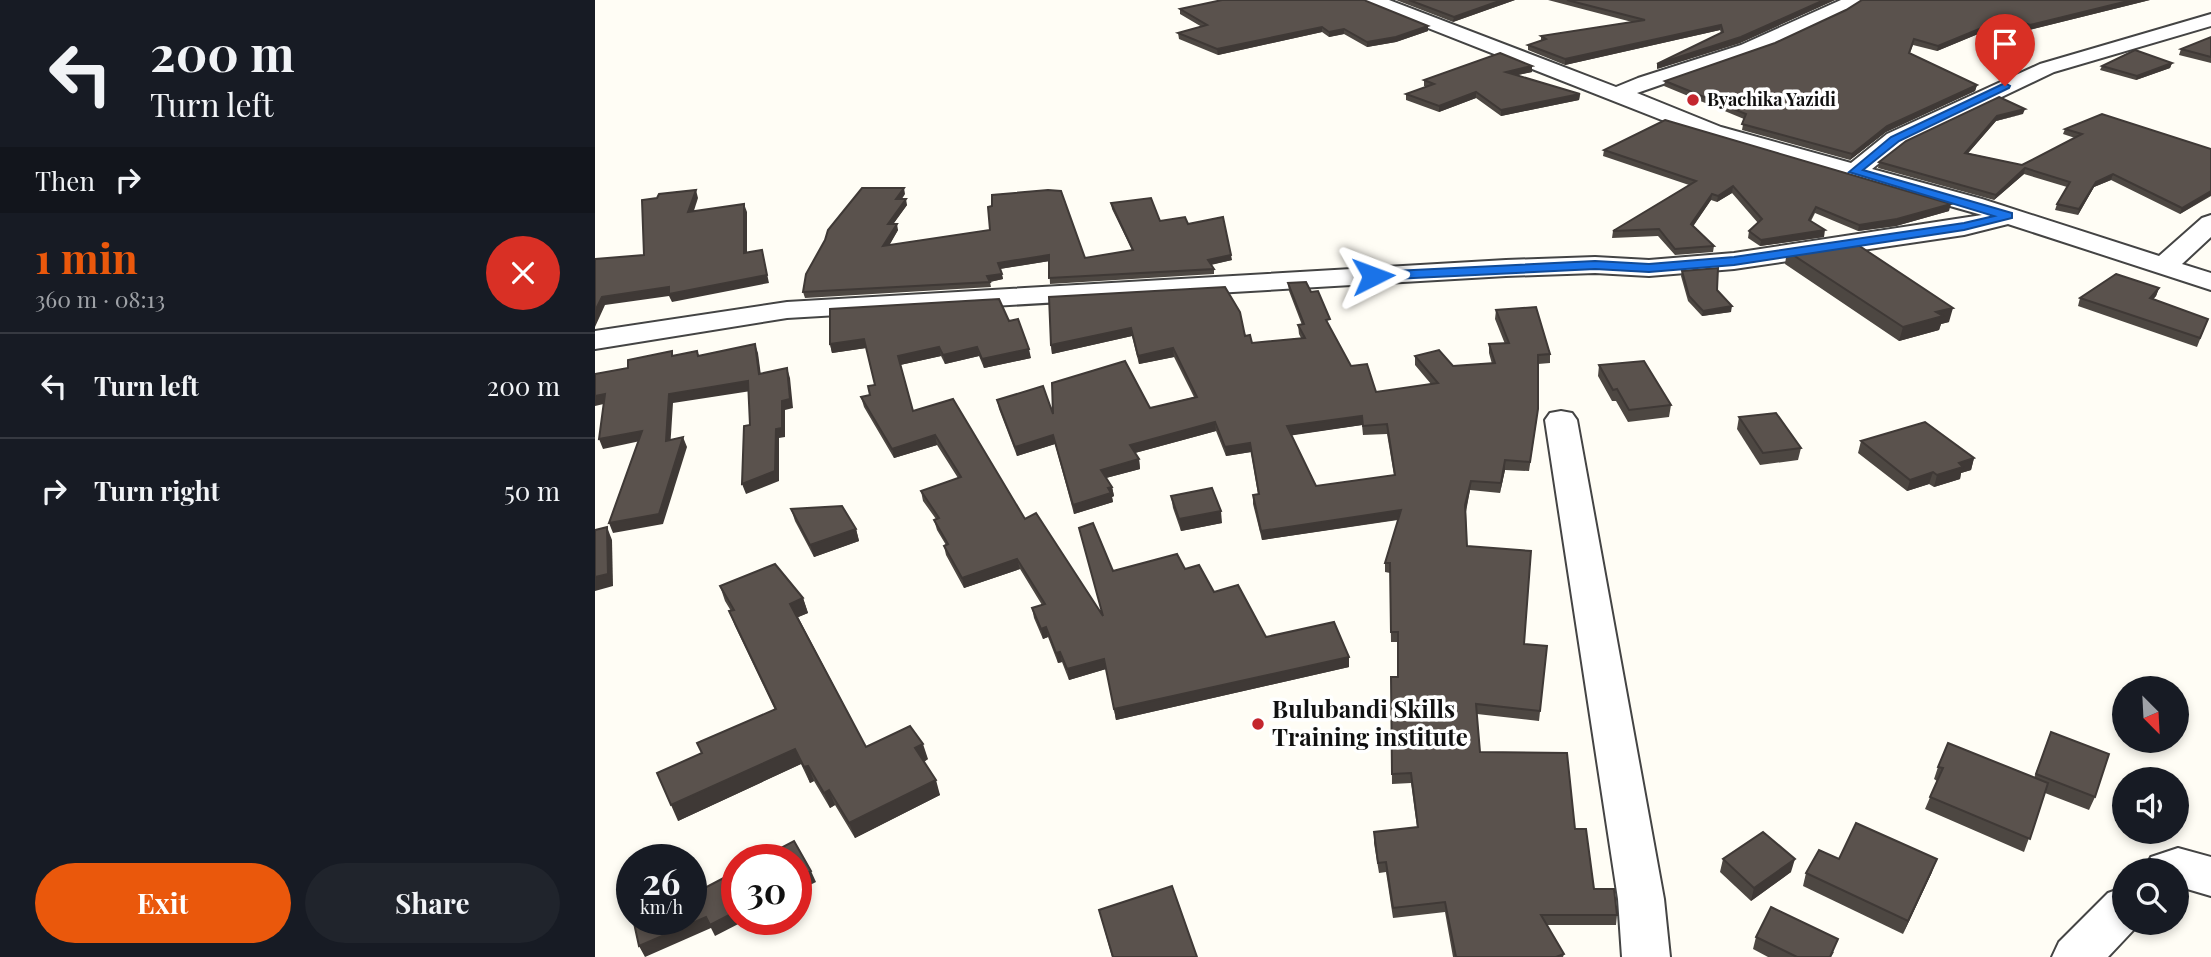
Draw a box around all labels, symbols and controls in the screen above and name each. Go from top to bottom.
pin [1975,14,2035,86]
text: 200 m [150,19,295,84]
icon: arrive [1986,25,2024,63]
icon: left [35,28,126,119]
text: Turn left [150,82,274,125]
place label: Byachika Yazidi [1707,87,1836,111]
marker: Byachika Yazidi [1685,92,1701,108]
icon: right [109,161,147,199]
text: Then [35,163,95,198]
text: 1 min [35,229,138,285]
button: close [486,236,560,310]
position arrow [1336,239,1410,313]
text: 360 m · 08:13 [35,283,165,314]
icon: left [35,367,73,405]
text: Turn left [94,368,199,403]
text: 200 m [487,368,560,403]
icon: right [35,472,73,510]
text: Turn right [94,473,220,508]
text: 50 m [504,473,560,508]
north arrow [2112,676,2189,752]
map controls [2112,676,2189,935]
place label: Bulubandi Skills Training institute [1272,692,1468,752]
marker: Bulubandi Skills Training institute [1250,716,1266,732]
button: sound [2112,767,2189,844]
speed limit sign: 30 [721,844,812,935]
text: 26 [643,857,680,904]
button: search [2112,858,2189,935]
button: Exit [35,863,291,943]
button: Share [305,863,560,943]
text: km/h [640,895,683,919]

